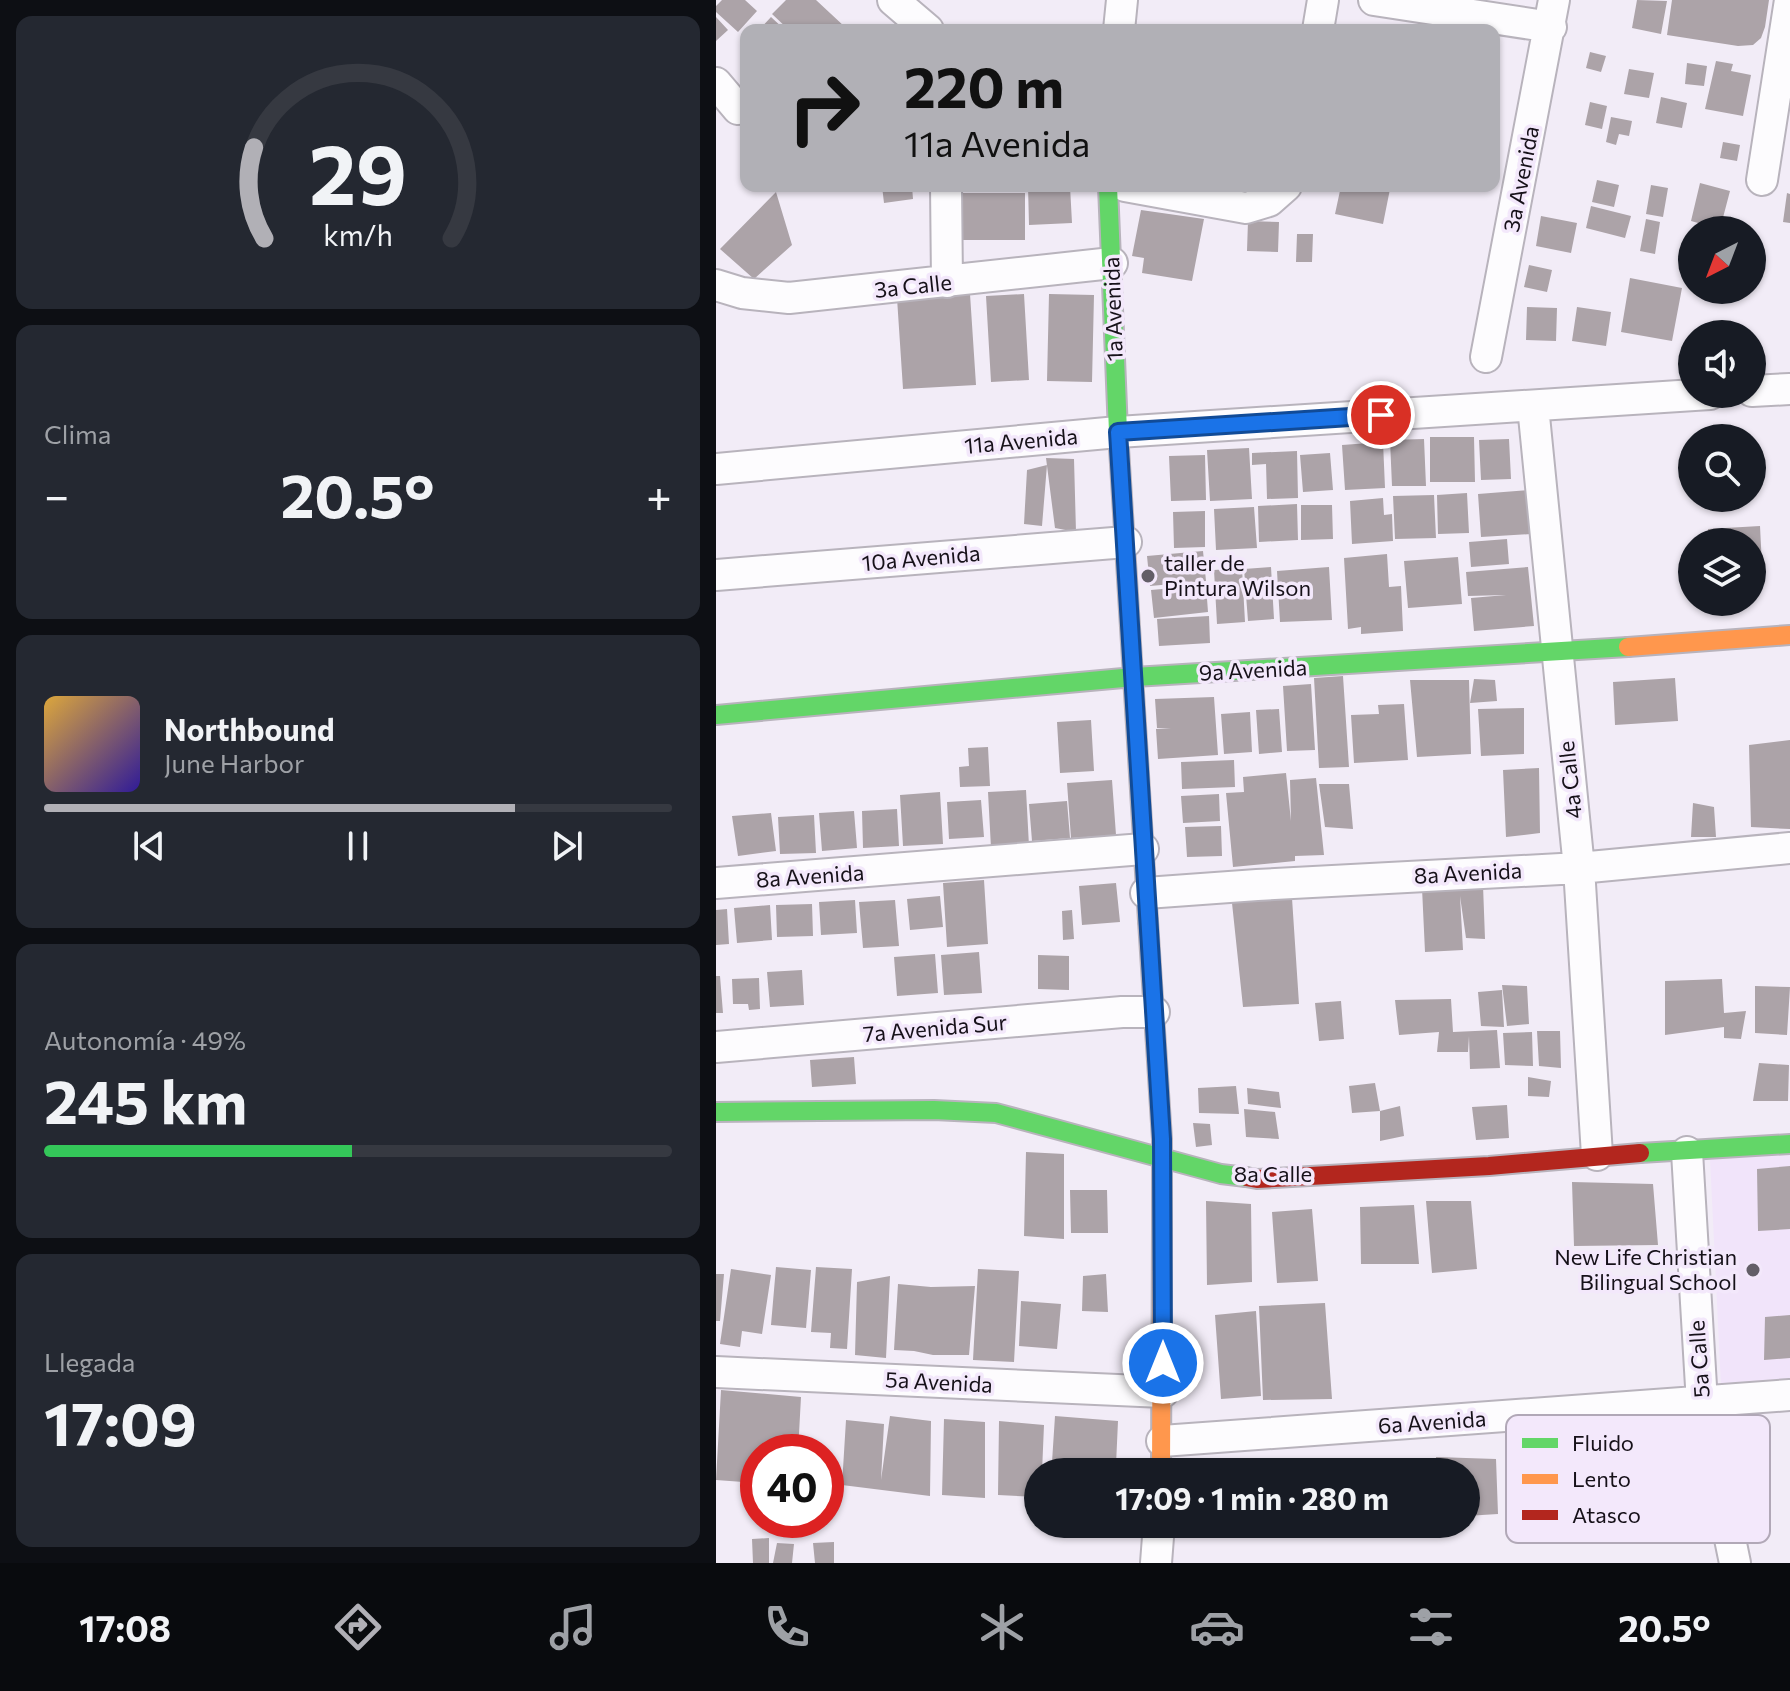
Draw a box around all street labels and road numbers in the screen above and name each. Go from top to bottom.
street label: 3a Avenida [1497,124,1544,234]
street label: 1a Avenida [1097,256,1128,362]
street label: 3a Calle [873,268,953,303]
street label: 11a Avenida [963,422,1079,459]
street label: 10a Avenida [861,539,981,576]
street label: 9a Avenida [1198,653,1308,686]
street label: 4a Calle [1552,740,1587,820]
street label: 8a Avenida [1413,856,1523,889]
street label: 8a Avenida [755,858,865,893]
street label: 7a Avenida Sur [862,1008,1008,1047]
street label: 8a Calle [1234,1160,1312,1187]
street label: 5a Calle [1682,1319,1715,1399]
street label: 5a Avenida [885,1365,993,1398]
street label: 6a Avenida [1377,1404,1487,1439]

